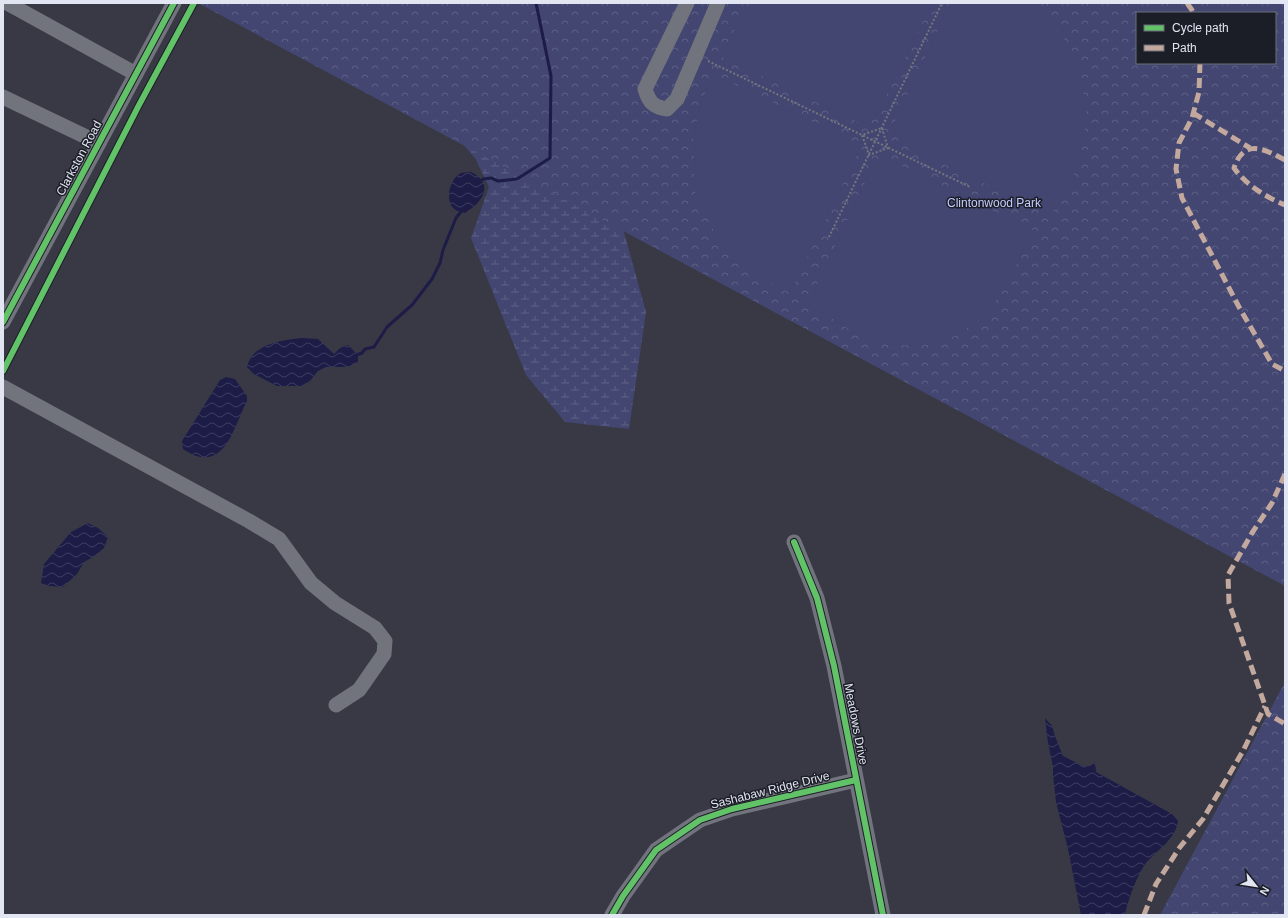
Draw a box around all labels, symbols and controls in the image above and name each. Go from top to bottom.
legend [1136,12,1276,64]
text: Cycle path [1172,21,1229,35]
text: Path [1172,41,1197,55]
street label: Clarkston Road [53,118,105,198]
park label: Clintonwood Park [947,196,1042,210]
street label: Meadows Drive [841,682,871,766]
street label: Sashabaw Ridge Drive [709,768,831,812]
north arrow [1236,866,1276,906]
text: N [1257,885,1272,897]

